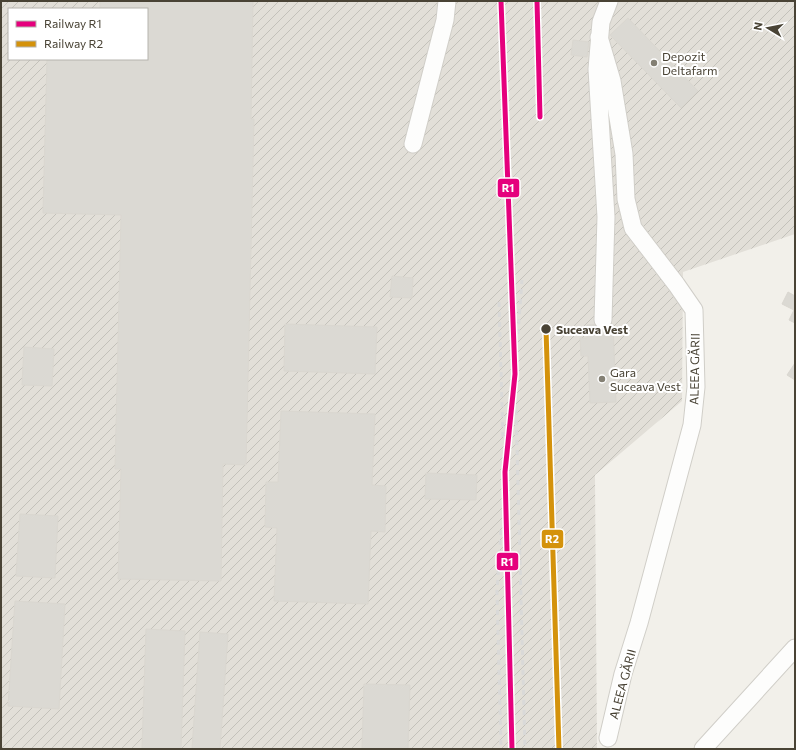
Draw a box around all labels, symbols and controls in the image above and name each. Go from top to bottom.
legend [8,8,148,60]
north arrow [748,8,788,48]
text: Railway R1 [44,16,102,30]
text: N [751,21,765,31]
text: Railway R2 [44,36,104,50]
place label: Depozit Deltafarm [662,49,718,77]
marker: Depozit Deltafarm [649,58,659,68]
line badge: R1 [497,178,520,198]
text: R1 [502,181,514,194]
marker: Suceava Vest [539,322,553,336]
place label: Suceava Vest [556,322,628,336]
street label: ALEEA GĂRII [686,333,702,405]
place label: Gara Suceava Vest [610,365,681,393]
marker: Gara Suceava Vest [597,374,607,384]
line badge: R2 [541,529,564,549]
text: R2 [545,532,559,545]
line badge: R1 [496,552,519,571]
text: R1 [501,555,513,568]
street label: ALEEA GĂRII [606,648,638,720]

